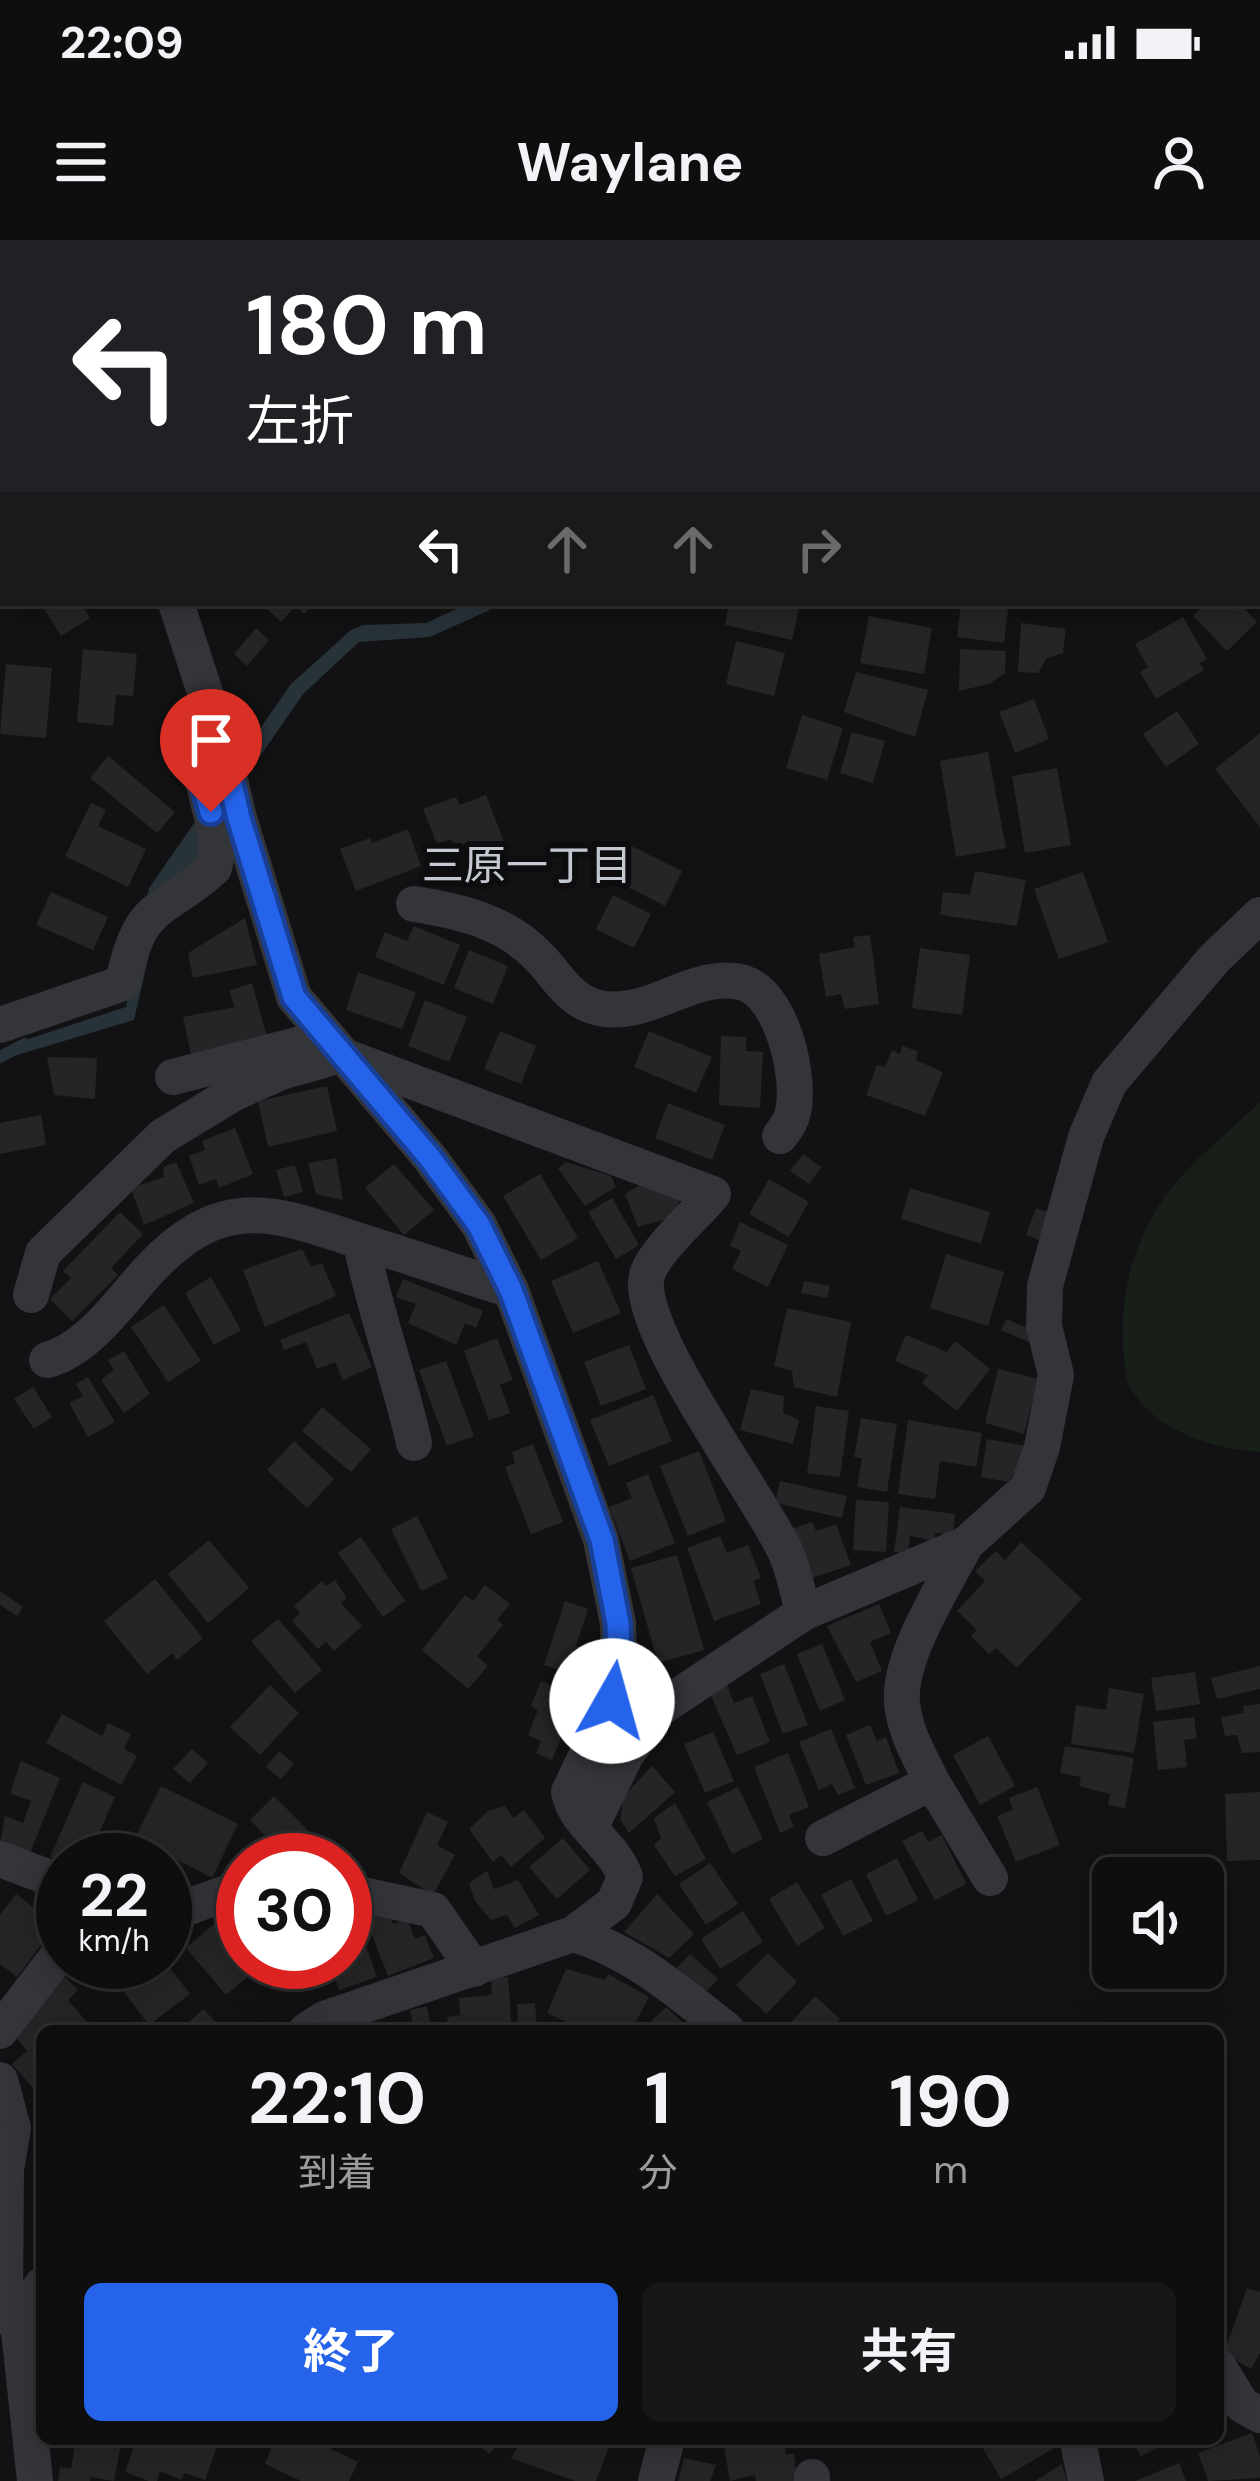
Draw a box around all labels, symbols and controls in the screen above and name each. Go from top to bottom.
text: 22:09 [60,13,184,72]
text: Waylane [517,127,743,198]
icon: menu [48,129,114,195]
icon: person [1146,129,1212,195]
text: 180 m [246,271,488,380]
icon: left [48,288,204,444]
text: 左折 [246,386,354,457]
icon: left [408,516,474,582]
icon: ahead [534,516,600,582]
icon: ahead [660,516,726,582]
icon: right [786,516,852,582]
pin [160,689,262,812]
icon: arrive [178,707,244,773]
district label: 三原一丁目 [422,838,632,893]
position arrow [549,1638,675,1764]
speed limit sign: 30 [216,1833,372,1989]
text: 22 [79,1856,149,1935]
map controls [1092,1857,1224,1989]
button: sound [1092,1857,1224,1989]
text: km/h [79,1921,149,1960]
text: 22:10 [248,2052,426,2145]
text: 1 [645,2052,671,2145]
text: 190 [889,2055,1012,2148]
text: m [933,2144,968,2195]
text: 到着 [298,2147,376,2198]
text: 分 [638,2147,677,2198]
button: 終了 [84,2283,618,2421]
button: 共有 [642,2283,1176,2421]

